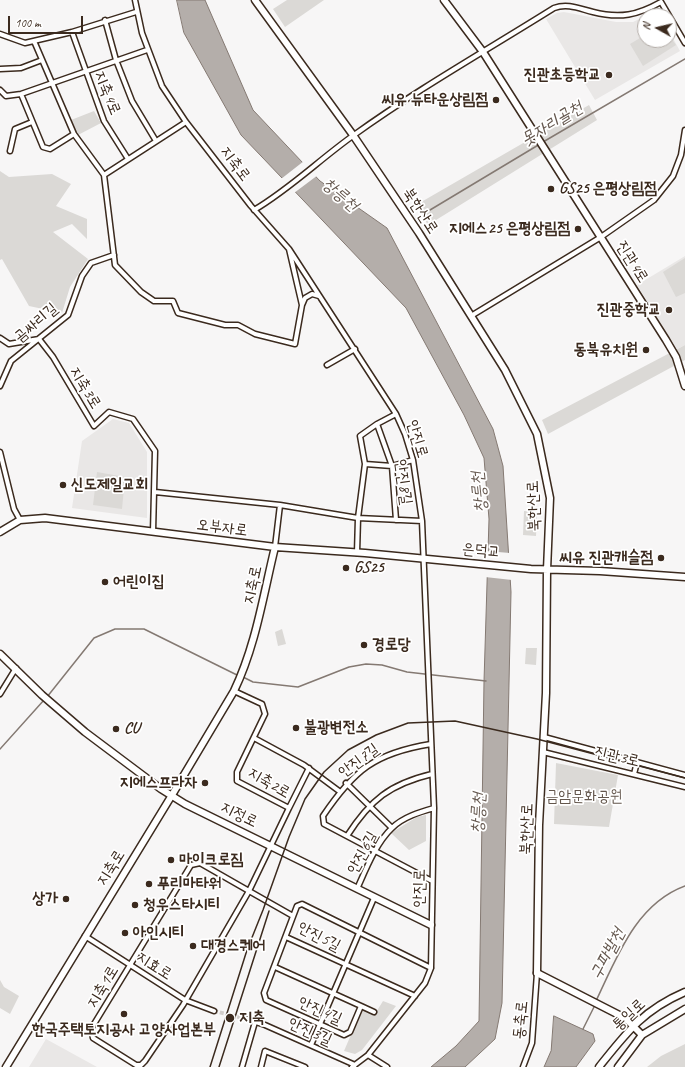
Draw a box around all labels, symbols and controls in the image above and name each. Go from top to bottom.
scale bar [10,8,85,34]
north arrow [637,8,677,48]
text: 100 m [15,15,41,31]
text: N [639,22,654,31]
place label: 진관초등학교 [524,65,601,85]
street label: 지축4로 [90,68,124,118]
marker: 진관초등학교 [604,70,614,80]
place label: 씨유 뉴타운상림점 [381,90,488,110]
marker: 씨유 뉴타운상림점 [491,95,501,105]
water label: 못자리골천 [517,98,587,150]
street label: 지축로 [216,143,254,185]
water label: 창릉천 [318,174,362,216]
place label: GS25 은평상림점 [559,179,657,199]
street label: 북한산로 [398,184,442,238]
marker: GS25 은평상림점 [546,184,556,194]
place label: 지에스25 은평상림점 [449,219,570,239]
marker: 지에스25 은평상림점 [573,224,583,234]
street label: 진관4로 [612,237,652,287]
street label: 곰싸리길 [10,299,62,347]
place label: 진관중학교 [597,300,661,320]
marker: 진관중학교 [664,305,674,315]
place label: 동북유치원 [574,340,638,360]
marker: 동북유치원 [641,345,651,355]
street label: 지축3로 [65,363,105,413]
street label: 안진로 [402,418,432,460]
street label: 안진8길 [390,458,416,506]
water label: 창릉천 [468,471,492,513]
place label: 신도제일교회 [71,475,148,495]
marker: 신도제일교회 [58,480,68,490]
street label: 북한산로 [524,480,544,532]
street label: 오부자로 [195,515,249,541]
street label: 은덕교 [461,540,501,562]
place label: 씨유 진관캐슬점 [559,548,653,568]
marker: 씨유 진관캐슬점 [656,553,666,563]
place label: GS25 [354,558,384,578]
marker: GS25 [341,563,351,573]
street label: 지축로 [240,564,266,606]
place label: 어린이집 [113,572,164,592]
marker: 어린이집 [100,577,110,587]
place label: 경로당 [372,635,411,655]
marker: 경로당 [359,640,369,650]
place label: 불광변전소 [304,718,368,738]
place label: CU [124,719,139,739]
marker: 불광변전소 [291,723,301,733]
marker: CU [111,724,121,734]
street label: 안진7길 [335,740,383,782]
street label: 진관3로 [593,742,641,772]
street label: 지축2로 [244,763,294,803]
place label: 지에스프라자 [120,773,197,793]
marker: 지에스프라자 [200,778,210,788]
park label: 금암문화공원 [545,787,623,807]
water label: 창릉천 [468,792,490,834]
street label: 지정로 [217,798,261,832]
street label: 북한산로 [517,803,537,855]
street label: 안진6길 [343,828,383,878]
street label: 지축로 [93,847,129,889]
place label: 마이크로짐 [179,850,243,870]
marker: 마이크로짐 [166,855,176,865]
street label: 안진로 [410,869,430,907]
place label: 푸리마타워 [157,874,221,894]
marker: 푸리마타워 [144,879,154,889]
place label: 상가 [32,889,58,909]
marker: 상가 [61,894,71,904]
place label: 청우스타시티 [143,895,220,915]
marker: 청우스타시티 [130,900,140,910]
street label: 안진5길 [294,918,344,956]
place label: 아인시티 [133,923,184,943]
water label: 구파발천 [586,925,630,983]
marker: 아인시티 [120,928,130,938]
place label: 대경스퀘어 [201,936,265,956]
marker: 대경스퀘어 [188,941,198,951]
street label: 지효로 [133,948,175,984]
street label: 지축1로 [83,962,123,1012]
street label: 안진4길 [295,993,345,1029]
street label: 통일로 [608,995,650,1035]
street label: 동축로 [509,1000,533,1040]
place label: 지축 [239,1008,265,1028]
marker: 한국주택토지공사 고양사업본부 [119,1009,129,1019]
marker: 지축 [224,1012,236,1024]
street label: 안진3길 [285,1014,335,1050]
place label: 한국주택토지공사 고양사업본부 [32,1020,216,1040]

